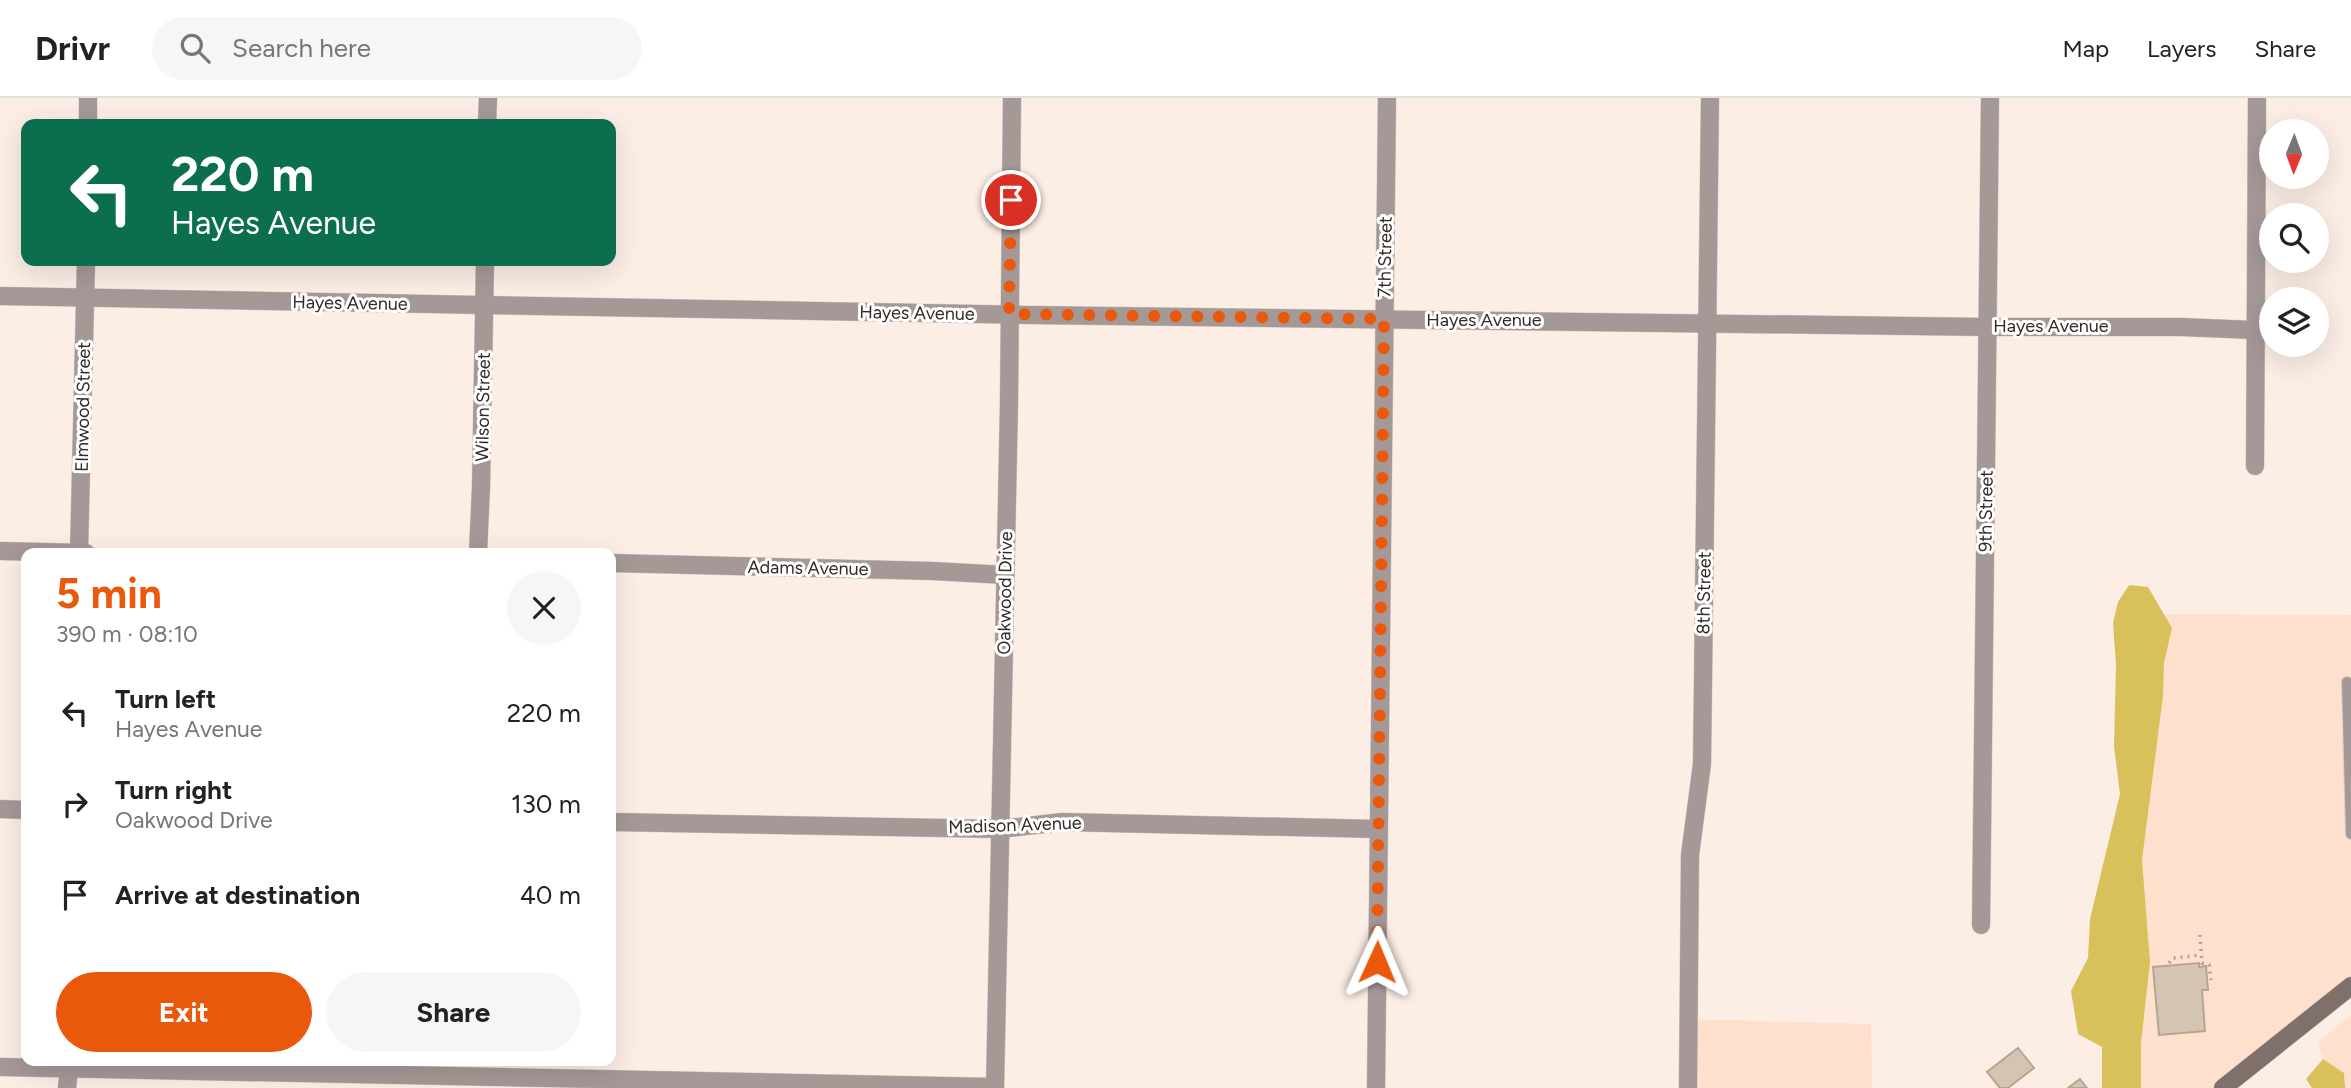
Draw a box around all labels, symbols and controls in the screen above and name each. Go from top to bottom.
search box [152,17,642,80]
text: Drivr [35,29,110,68]
icon: search [176,29,214,67]
text: Search here [232,32,371,64]
text: Map [2062,34,2109,63]
text: Layers [2147,34,2216,63]
text: Share [2254,34,2316,63]
north arrow [2259,119,2329,189]
map controls [2259,119,2329,357]
text: 220 m [171,144,314,203]
icon: left [56,147,147,238]
pin [981,170,1041,230]
icon: arrive [992,181,1030,219]
button: search [2259,203,2329,273]
text: Hayes Avenue [171,204,376,242]
street label: 7th Street [1373,216,1397,298]
button: layers [2259,287,2329,357]
street label: Hayes Avenue [292,291,408,315]
street label: Hayes Avenue [859,301,975,325]
street label: Hayes Avenue [1426,309,1542,331]
street label: Hayes Avenue [1993,315,2109,337]
street label: Elmwood Street [71,342,95,472]
street label: Wilson Street [471,352,495,462]
street label: 9th Street [1974,470,1998,552]
street label: Oakwood Drive [993,531,1017,655]
street label: 8th Street [1692,551,1716,635]
street label: Adams Avenue [747,556,869,580]
text: 5 min [56,568,162,619]
button: close [507,571,581,645]
text: 390 m · 08:10 [56,620,198,648]
text: Turn left [115,683,216,715]
icon: left [56,694,94,732]
text: 220 m [507,697,581,729]
text: Hayes Avenue [115,715,262,743]
text: Turn right [115,774,232,806]
icon: right [56,785,94,823]
text: 130 m [511,788,581,820]
text: Oakwood Drive [115,806,273,834]
street label: Madison Avenue [948,812,1082,838]
icon: arrive [56,876,94,914]
text: Arrive at destination [115,879,360,911]
text: 40 m [520,879,581,911]
position arrow [1340,925,1414,999]
button: Exit [56,972,312,1052]
button: Share [326,972,581,1052]

